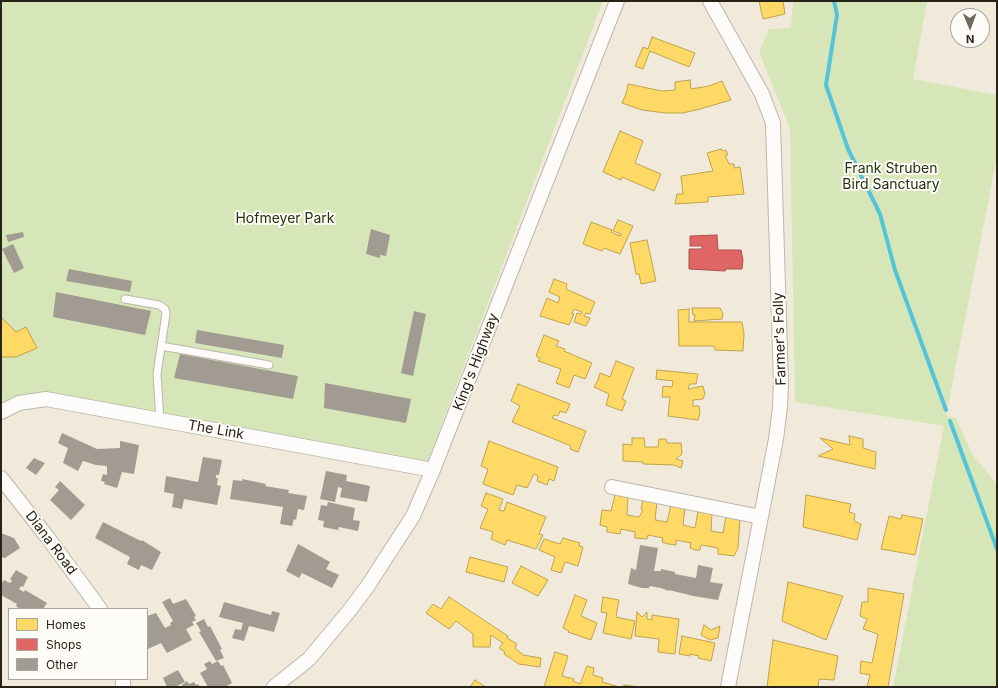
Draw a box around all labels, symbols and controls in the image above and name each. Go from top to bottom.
north arrow [950,8,990,48]
text: N [966,32,975,46]
park label: Frank Struben Bird Sanctuary [842,161,940,194]
park label: Hofmeyer Park [235,211,335,227]
street label: Farmer's Folly [770,292,790,386]
street label: King's Highway [450,311,502,413]
street label: The Link [187,417,245,443]
street label: Diana Road [22,508,80,578]
legend [8,608,148,680]
text: Homes [46,617,86,632]
text: Shops [46,637,82,652]
text: Other [46,657,78,672]

